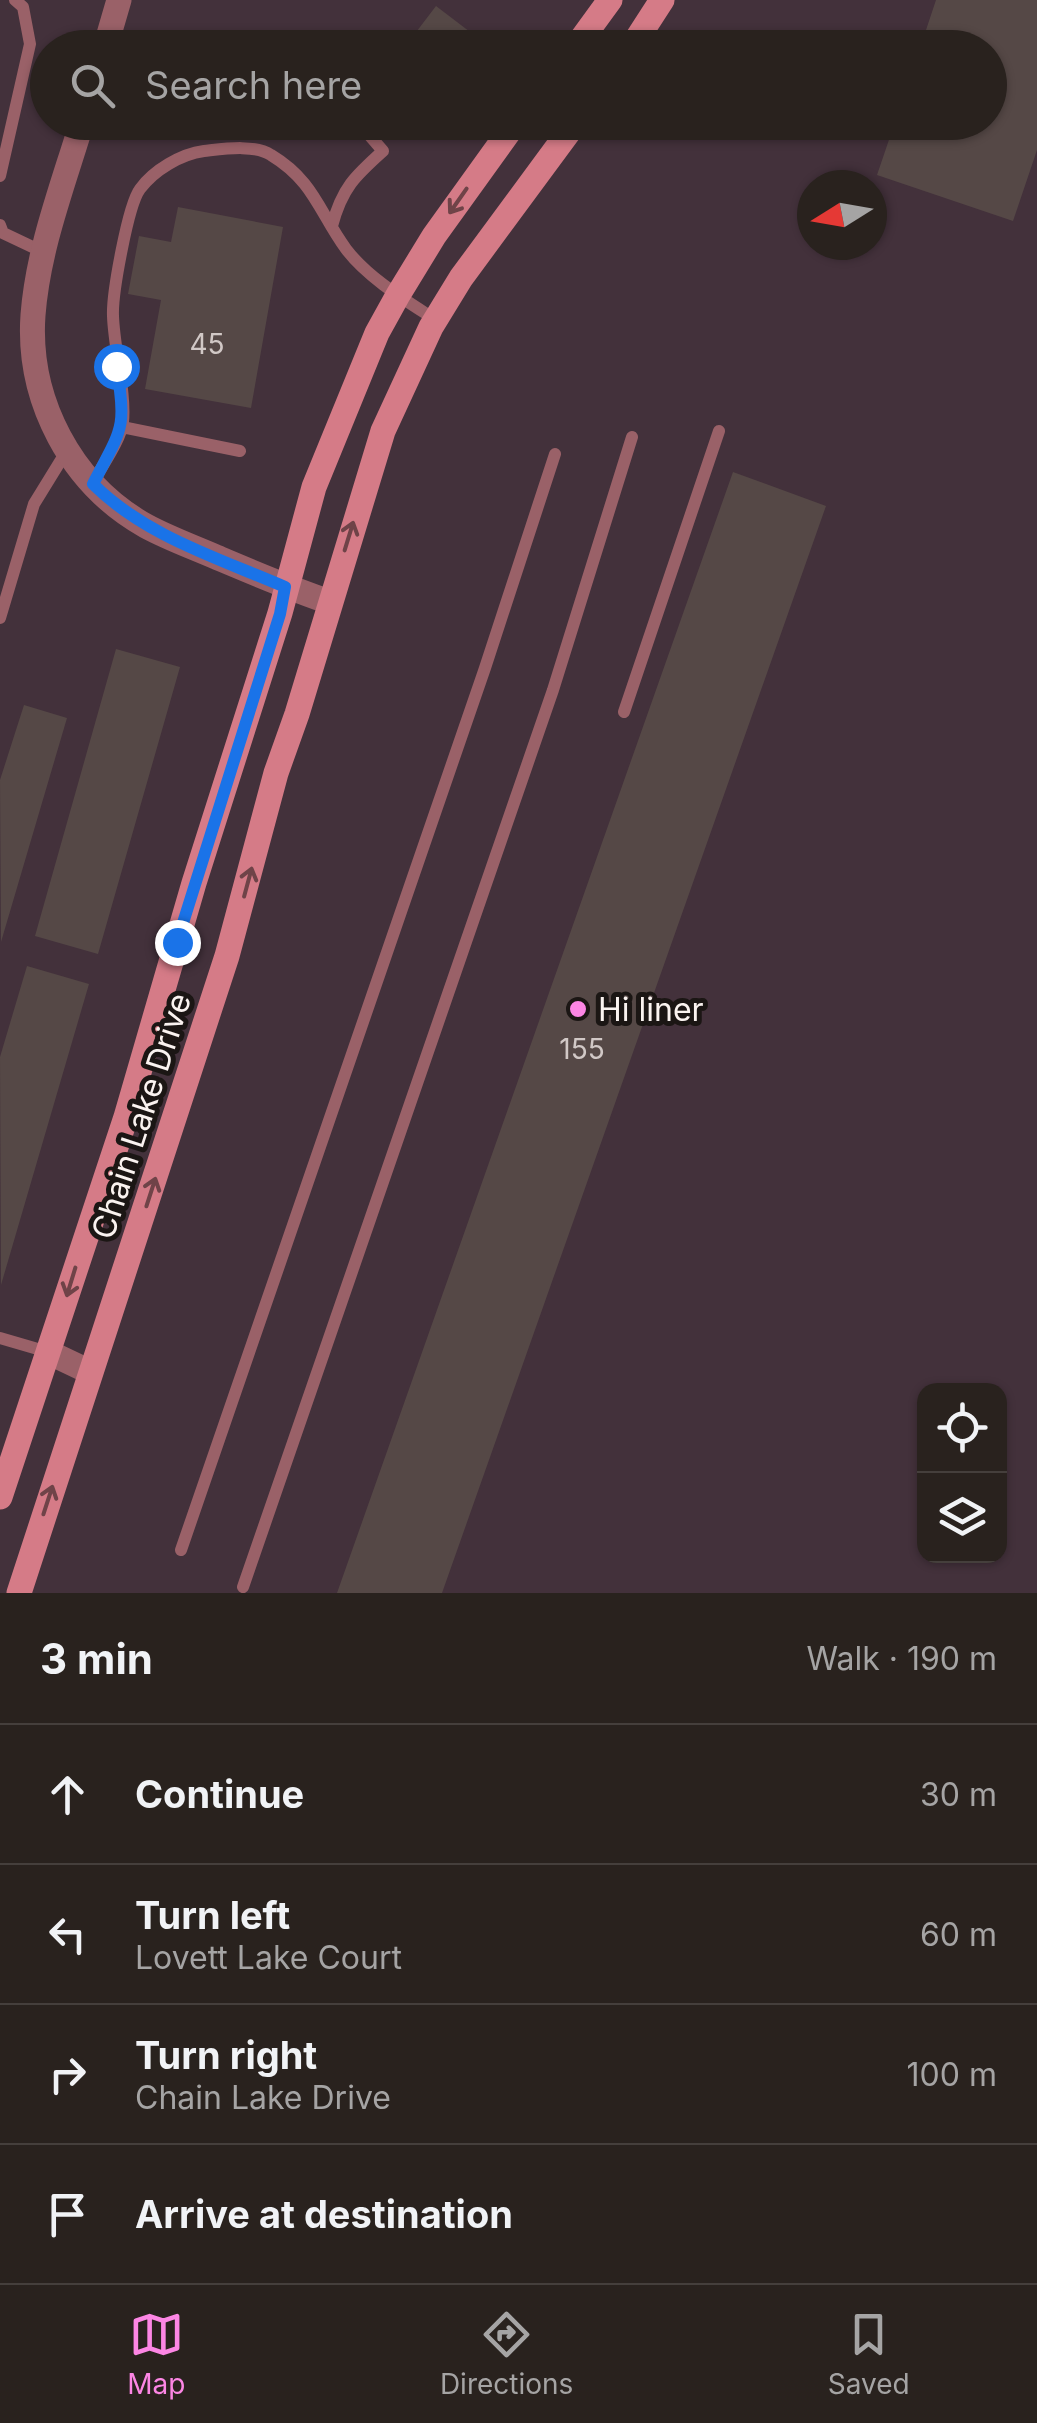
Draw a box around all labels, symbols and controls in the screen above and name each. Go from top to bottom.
search box [30,30,1007,140]
icon: search [65,58,120,113]
text: Search here [145,62,362,108]
north arrow [797,170,887,260]
one-way arrow [448,187,469,214]
house number: 45 [189,327,225,361]
route start [94,344,140,390]
one-way arrow [341,521,359,553]
one-way arrow [239,866,258,898]
route end [155,920,201,966]
street label: Chain Lake Drive [83,988,199,1244]
place label: Hi liner [598,990,704,1029]
marker: Hi liner [567,998,589,1020]
house number: 155 [559,1032,605,1066]
one-way arrow [143,1176,161,1208]
one-way arrow [61,1265,79,1297]
map controls [917,1383,1007,1563]
button: locate [917,1383,1007,1473]
button: layers [917,1473,1007,1563]
one-way arrow [40,1484,58,1516]
text: 3 min [40,1633,153,1684]
text: Walk · 190 m [807,1639,997,1678]
icon: ahead [40,1767,95,1822]
text: Continue [135,1771,304,1817]
text: 30 m [920,1775,997,1814]
text: Turn left [135,1892,290,1938]
icon: left [40,1907,95,1962]
text: 60 m [920,1915,997,1954]
text: Lovett Lake Court [135,1938,402,1977]
text: Turn right [135,2032,317,2078]
icon: right [40,2047,95,2102]
text: 100 m [907,2055,997,2094]
text: Chain Lake Drive [135,2078,391,2117]
icon: arrive [40,2187,95,2242]
text: Arrive at destination [135,2191,513,2237]
tab: Map [127,2307,185,2401]
tab: Directions [440,2307,573,2401]
tab: Saved [828,2307,910,2401]

